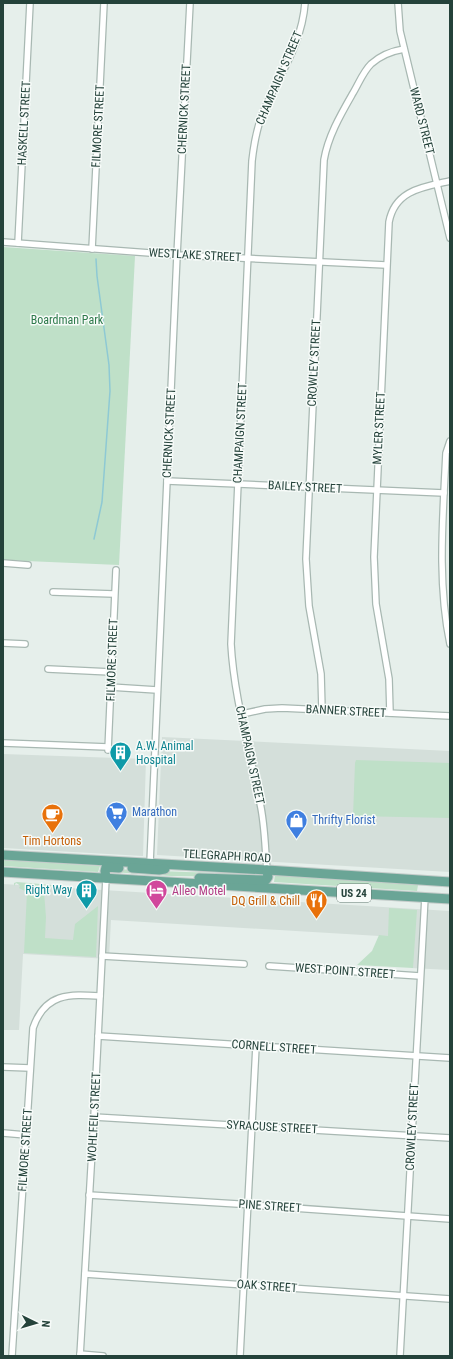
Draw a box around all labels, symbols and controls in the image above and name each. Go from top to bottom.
street label: CHAMPAIGN STREET [253,29,305,127]
street label: CHERNICK STREET [175,64,193,154]
street label: HASKELL STREET [15,80,33,166]
street label: FILMORE STREET [89,84,107,168]
street label: WARD STREET [407,86,437,156]
street label: WESTLAKE STREET [148,246,242,264]
park label: Boardman Park [31,313,104,327]
street label: CROWLEY STREET [305,319,323,407]
street label: CHAMPAIGN STREET [230,382,250,484]
street label: CHERNICK STREET [160,388,178,478]
street label: MYLER STREET [370,391,388,465]
street label: BAILEY STREET [268,478,342,496]
street label: FILMORE STREET [104,618,120,702]
street label: BANNER STREET [305,702,387,720]
street label: CHAMPAIGN STREET [233,704,267,806]
place label: A.W. Animal Hospital [136,739,193,767]
building icon: A.W. Animal Hospital [108,740,134,773]
supermarket icon: Marathon [104,799,130,832]
cafe icon: Tim Hortons [39,801,65,834]
place label: Marathon [132,805,177,819]
shop icon: Thrifty Florist [284,807,310,840]
place label: Thrifty Florist [312,813,376,827]
place label: Tim Hortons [23,834,81,848]
street label: TELEGRAPH ROAD [183,847,272,865]
building icon: Right Way [74,877,100,910]
hotel icon: Alleo Motel [143,878,169,911]
place label: Right Way [25,883,72,897]
place label: Alleo Motel [172,884,226,898]
road number: US 24 [337,884,371,902]
restaurant icon: DQ Grill & Chill [303,888,329,921]
place label: DQ Grill & Chill [231,894,300,908]
street label: WEST POINT STREET [295,961,395,981]
street label: CORNELL STREET [231,1037,317,1057]
street label: WOHLFEIL STREET [85,1072,103,1162]
street label: CROWLEY STREET [403,1083,421,1171]
street label: FILMORE STREET [15,1108,35,1192]
street label: SYRACUSE STREET [226,1118,318,1136]
street label: PINE STREET [238,1197,302,1215]
street label: OAK STREET [236,1277,298,1295]
north arrow [16,1303,56,1343]
text: N [39,1320,52,1328]

